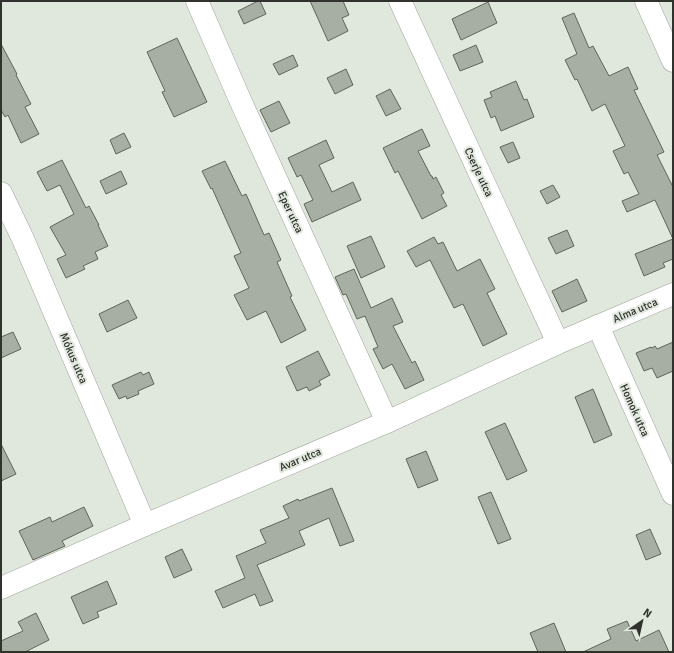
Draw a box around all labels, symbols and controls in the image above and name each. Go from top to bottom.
street label: Cserje utca [462,146,496,199]
street label: Eper utca [275,189,306,236]
street label: Alma utca [611,295,660,326]
street label: Mókus utca [57,331,90,386]
street label: Homok utca [617,382,652,439]
street label: Avar utca [277,445,323,474]
north arrow [622,601,662,641]
text: N [641,606,654,621]

